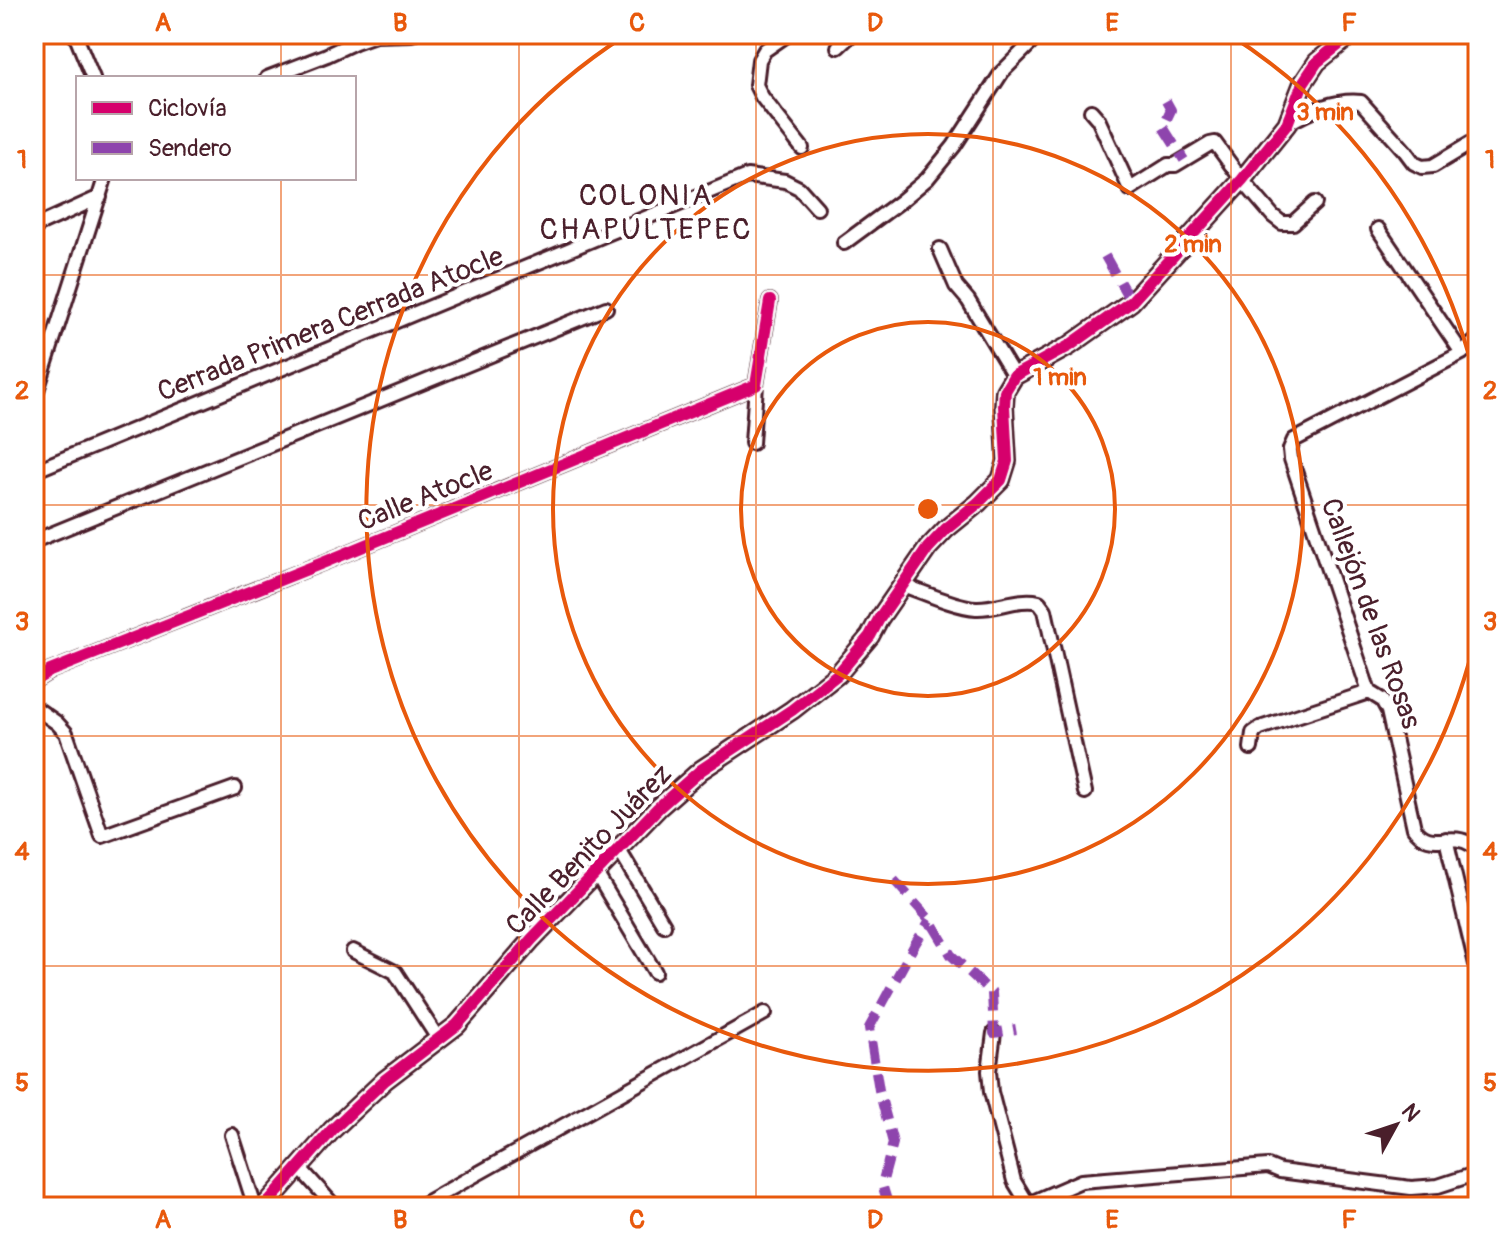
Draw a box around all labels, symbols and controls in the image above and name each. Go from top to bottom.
text: A [155,7,172,39]
text: B [393,7,407,39]
text: C [629,7,645,39]
text: D [867,7,883,39]
text: E [1105,7,1119,39]
text: F [1341,7,1357,39]
legend [76,76,356,180]
text: Ciclovía [148,94,227,123]
text: 3 min [1296,98,1354,127]
text: Sendero [148,134,232,163]
text: 1 [17,144,27,176]
text: 1 [1485,144,1495,176]
district label: COLONIA CHAPULTEPEC [540,177,752,248]
text: 2 min [1164,230,1222,259]
street label: Cerrada Primera Cerrada Atocle [152,239,509,410]
text: 1 min [1033,363,1087,392]
text: 2 [15,375,29,407]
text: 2 [1483,375,1497,407]
street label: Calle Atocle [353,453,498,539]
street label: Callejón de las Rosas [1313,494,1429,734]
centre of rings [914,495,942,523]
text: 3 [15,606,29,638]
text: 3 [1483,606,1497,638]
street label: Calle Benito Juárez [499,757,680,943]
text: 4 [14,836,30,868]
text: 4 [1482,836,1498,868]
text: 5 [15,1067,29,1099]
text: 5 [1483,1067,1497,1099]
north arrow [1356,1085,1436,1165]
text: N [1395,1098,1426,1128]
text: A [155,1204,172,1236]
text: B [393,1204,407,1236]
text: C [629,1204,645,1236]
text: D [867,1204,883,1236]
text: E [1105,1204,1119,1236]
text: F [1341,1204,1357,1236]

